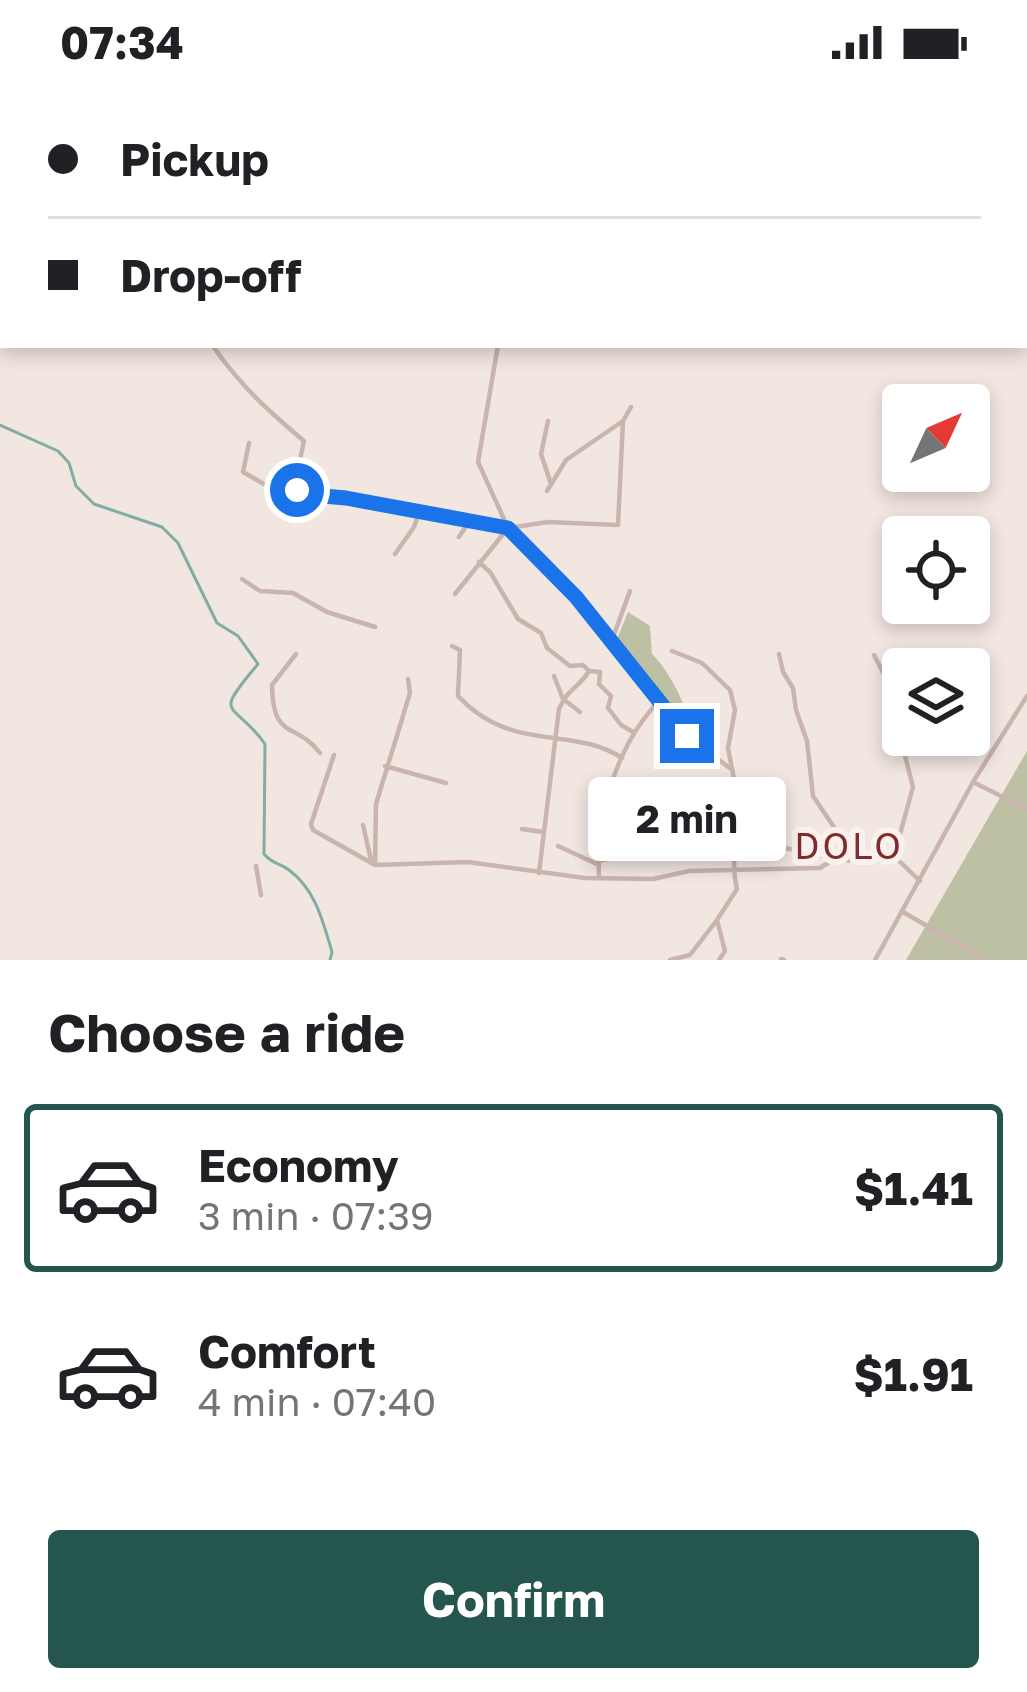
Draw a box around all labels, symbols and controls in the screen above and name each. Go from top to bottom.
text: 07:34 [60,15,184,69]
text: Pickup [120,132,269,186]
text: Drop-off [120,248,301,302]
north arrow [882,384,990,492]
map controls [882,384,990,756]
route start [270,463,324,517]
button: locate [882,516,990,624]
button: layers [882,648,990,756]
route end [660,709,714,763]
callout: 2 min [588,778,786,862]
text: 2 min [636,795,738,842]
district label: DOLO [794,824,904,867]
text: Choose a ride [48,999,405,1064]
icon: car [54,1134,162,1242]
text: Economy [198,1138,399,1192]
text: $1.41 [854,1161,973,1215]
text: 3 min · 07:39 [198,1192,434,1239]
icon: car [54,1320,162,1428]
text: Comfort [198,1324,376,1378]
text: $1.91 [854,1347,973,1401]
text: 4 min · 07:40 [198,1378,436,1425]
button: Confirm [48,1530,979,1668]

